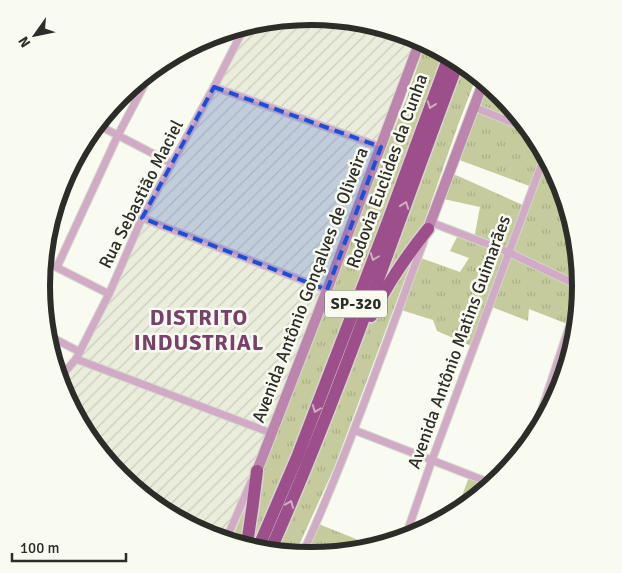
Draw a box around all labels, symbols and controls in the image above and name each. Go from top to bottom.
north arrow [10,10,60,60]
text: N [15,33,34,51]
street label: Rodovia Euclides da Cunha [342,71,432,271]
one-way arrow [427,100,437,109]
street label: Rua Sebastião Maciel [94,116,188,272]
street label: Avenida Antônio Gonçalves de Oliveira [247,144,373,426]
one-way arrow [399,202,409,210]
street label: Avenida Antônio Matins Guimarães [403,212,515,472]
one-way arrow [370,252,380,261]
road number: SP-320 [325,290,387,318]
district label: DISTRITO INDUSTRIAL [134,304,264,356]
one-way arrow [312,404,322,413]
one-way arrow [284,500,294,509]
scale bar [12,530,126,562]
text: 100 m [20,539,60,557]

